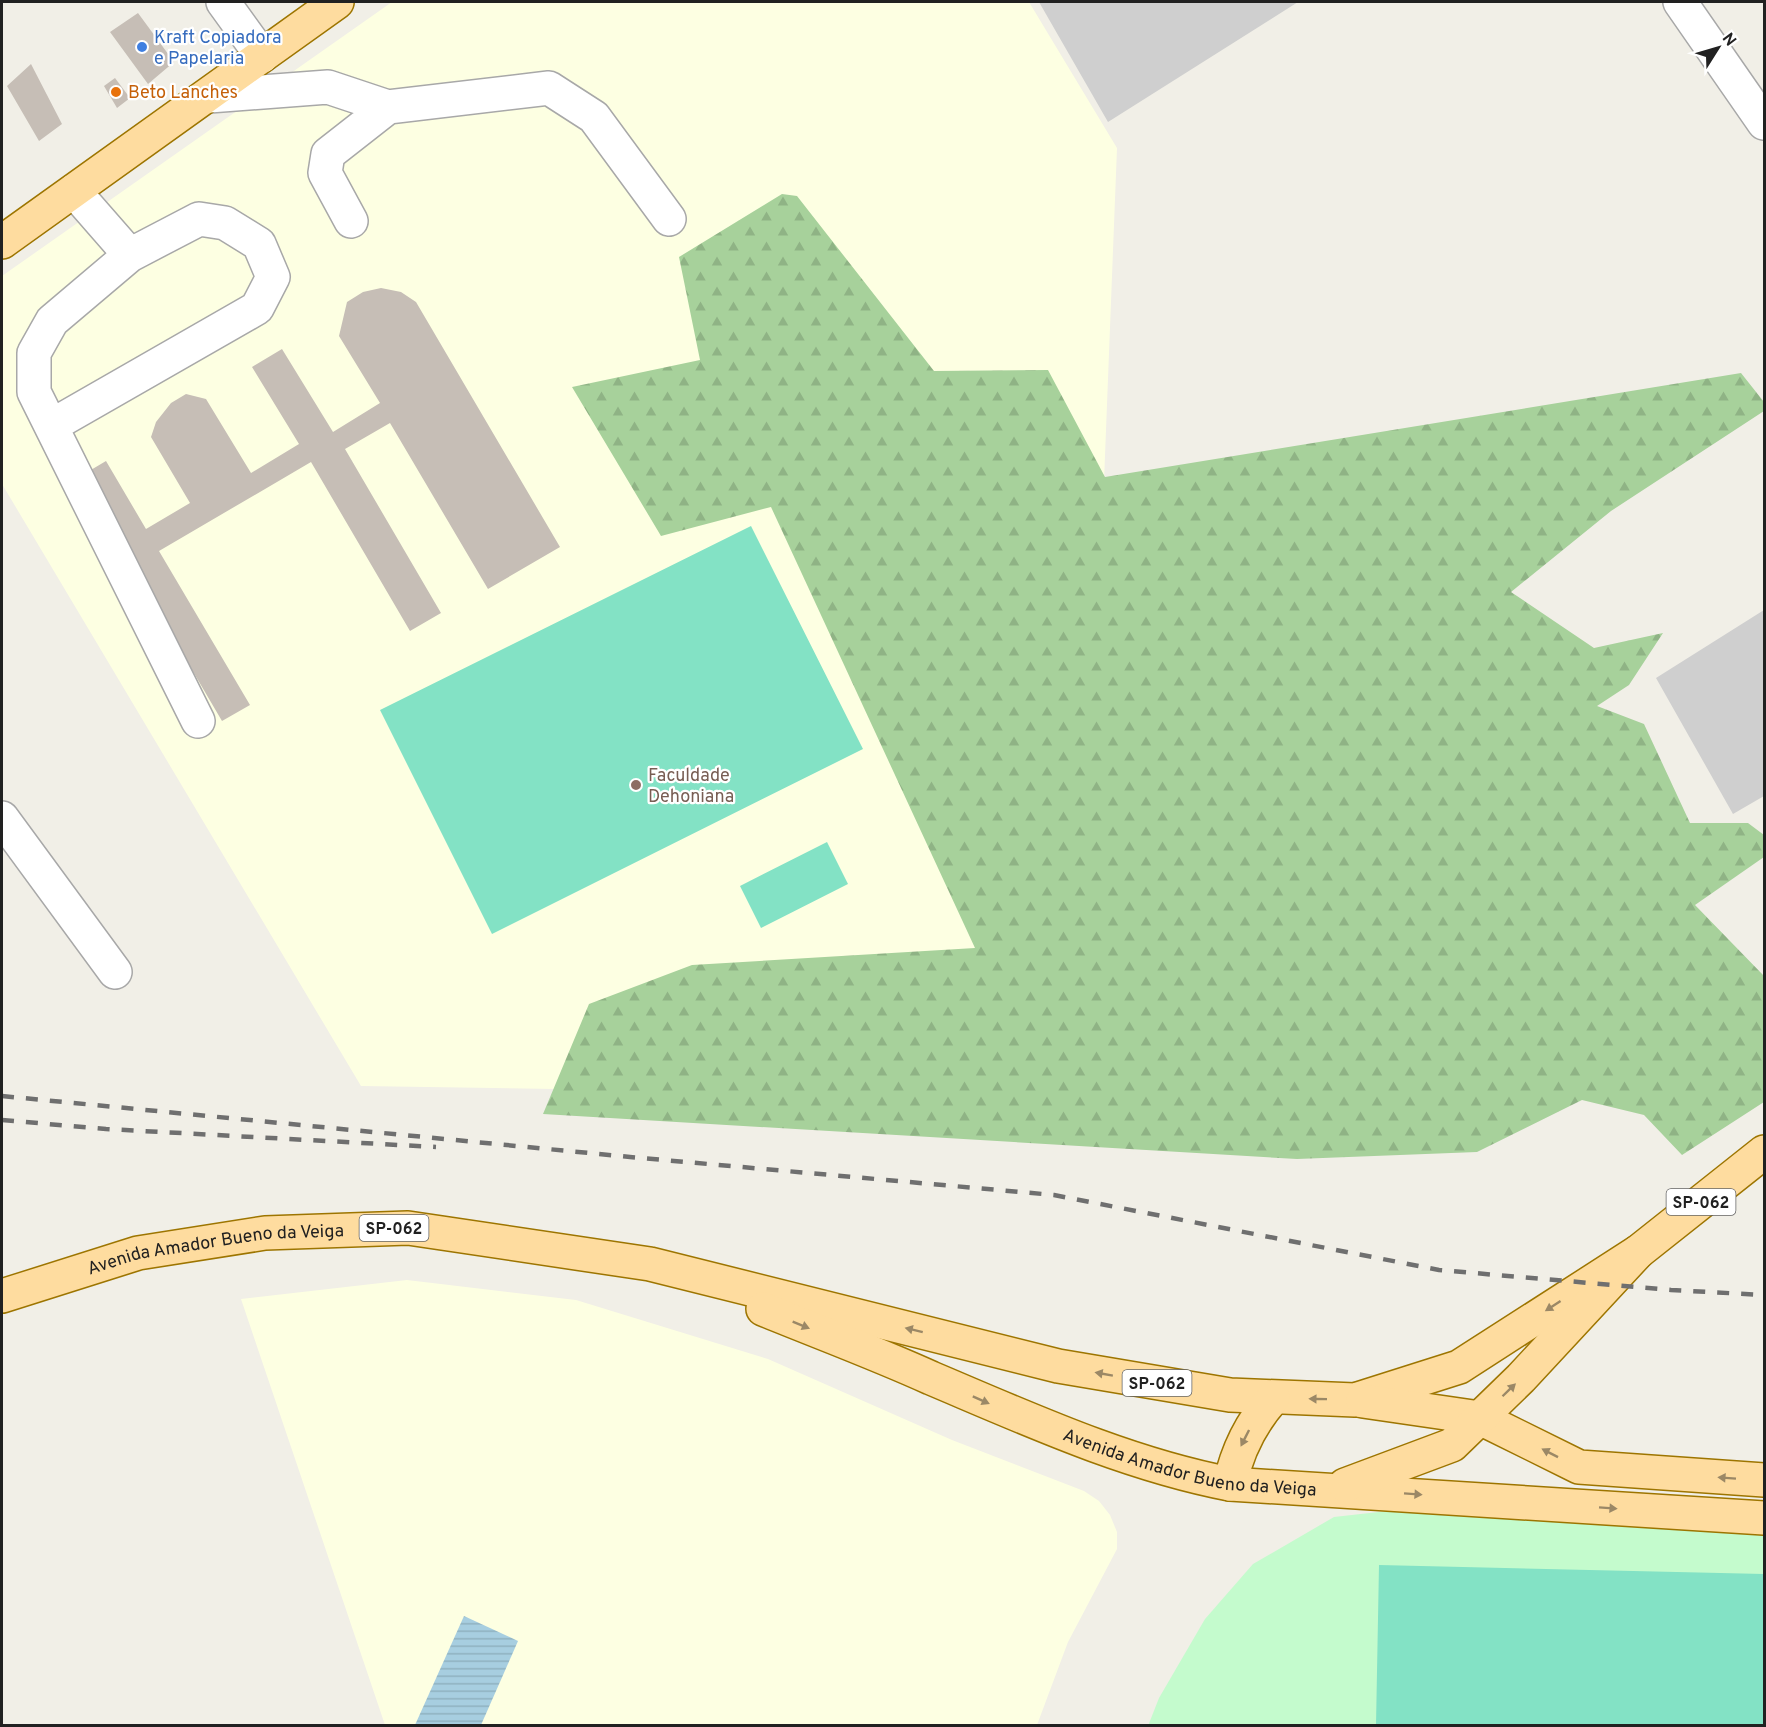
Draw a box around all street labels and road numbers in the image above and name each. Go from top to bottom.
road number: SP-062 [1666,1189,1736,1215]
road number: SP-062 [360,1215,428,1241]
street label: Avenida Amador Bueno da Veiga [85,1220,344,1281]
road number: SP-062 [1122,1370,1192,1396]
street label: Avenida Amador Bueno da Veiga [1059,1424,1317,1502]

